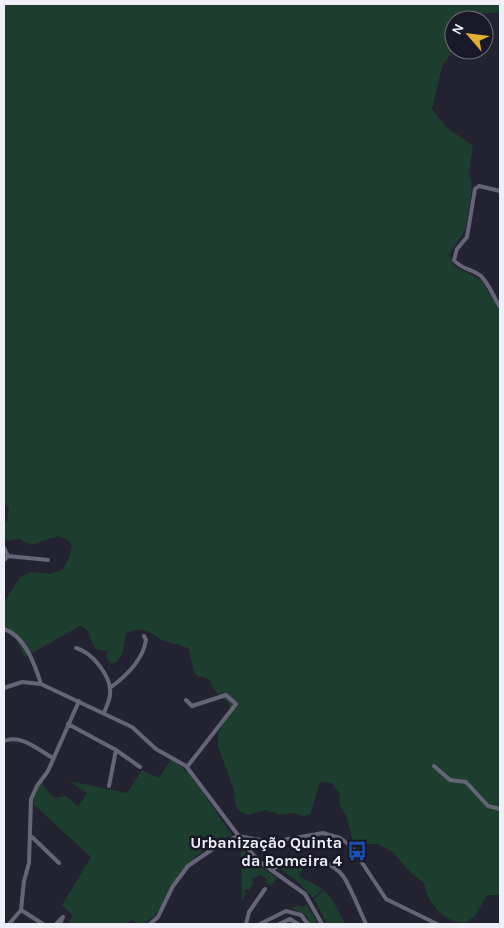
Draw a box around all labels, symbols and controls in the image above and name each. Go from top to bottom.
north arrow [444,10,494,60]
text: N [448,21,468,38]
place label: Urbanização Quinta da Romeira 4 [190,833,342,870]
bus stop icon: Urbanização Quinta da Romeira 4 [346,840,368,862]

